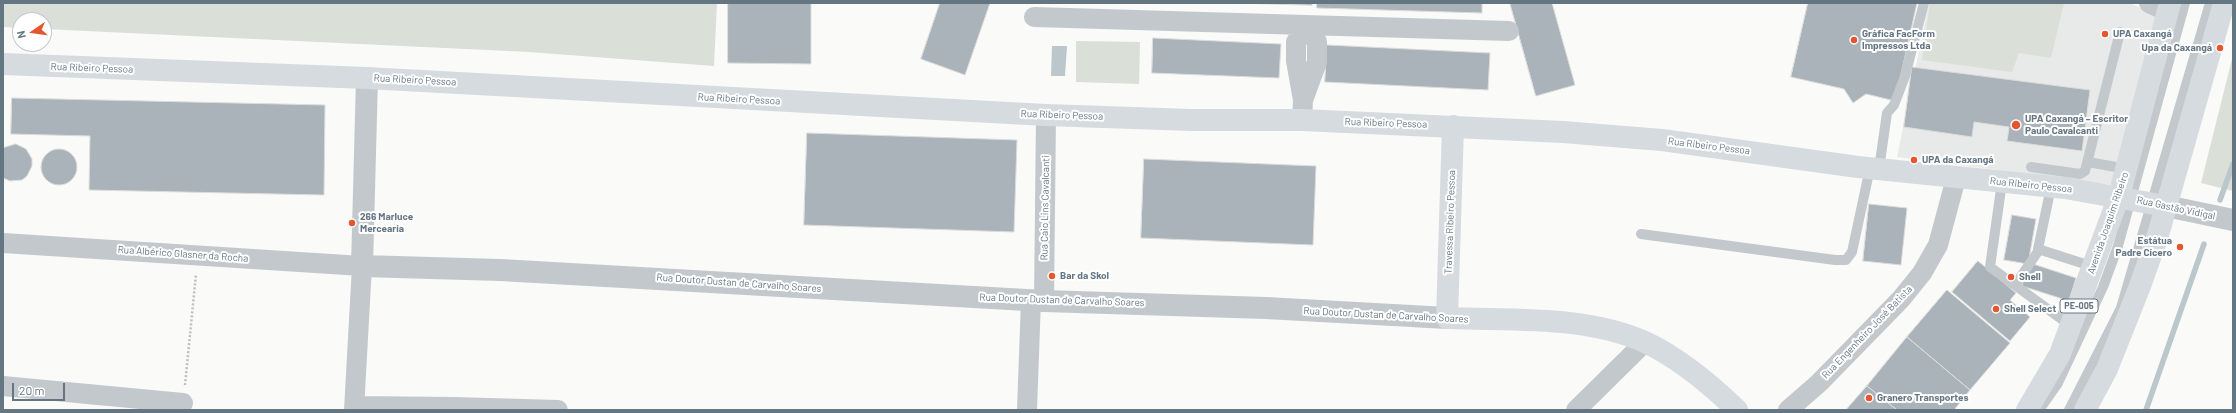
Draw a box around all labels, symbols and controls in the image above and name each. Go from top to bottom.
north arrow [12,12,52,52]
place label: Gráfica FacForm Impressos Ltda [1862,28,1935,52]
place label: UPA Caxangá [2113,28,2172,40]
marker: UPA Caxangá [2100,29,2110,39]
text: N [14,30,28,40]
marker: Gráfica FacForm Impressos Ltda [1849,35,1859,45]
place label: Upa da Caxangá [2142,42,2212,54]
marker: Upa da Caxangá [2215,43,2225,53]
street label: Rua Ribeiro Pessoa [51,61,133,75]
street label: Rua Ribeiro Pessoa [373,72,457,88]
street label: Rua Ribeiro Pessoa [697,91,781,107]
street label: Rua Ribeiro Pessoa [1021,108,1103,122]
place label: UPA Caxangá – Escritor Paulo Cavalcanti [2025,113,2128,136]
street label: Rua Ribeiro Pessoa [1345,116,1427,130]
marker: UPA Caxangá – Escritor Paulo Cavalcanti [2010,119,2022,131]
street label: Rua Ribeiro Pessoa [1667,135,1751,157]
place label: UPA da Caxangá [1922,154,1994,166]
street label: Rua Caio Lins Cavalcanti [1038,155,1052,261]
marker: UPA da Caxangá [1909,155,1919,165]
street label: Travessa Ribeiro Pessoa [1442,170,1458,274]
street label: Avenida Joaquim Ribeiro [2085,170,2131,276]
street label: Rua Ribeiro Pessoa [1989,175,2073,195]
street label: Rua Gastão Vidigal [2136,194,2216,222]
place label: 266 Marluce Mercearia [360,211,413,234]
marker: 266 Marluce Mercearia [347,218,357,228]
place label: Estátua Padre Cícero [2116,235,2172,258]
marker: Estátua Padre Cícero [2175,242,2185,252]
street label: Rua Albérico Glasner da Rocha [117,243,249,265]
place label: Bar da Skol [1060,270,1109,282]
street label: Rua Doutor Dustan de Carvalho Soares [656,271,822,295]
marker: Bar da Skol [1047,271,1057,281]
place label: Shell [2019,271,2041,283]
marker: Shell [2006,272,2016,282]
street label: Rua Engenheiro José Batista [1819,283,1915,381]
street label: Rua Doutor Dustan de Carvalho Soares [979,291,1145,309]
road number: PE-005 [2060,299,2098,313]
place label: Shell Select [2004,303,2056,315]
marker: Shell Select [1991,304,2001,314]
street label: Rua Doutor Dustan de Carvalho Soares [1303,305,1469,325]
scale bar [14,375,67,401]
text: 20 m [19,383,45,397]
place label: Granero Transportes [1877,392,1968,404]
marker: Granero Transportes [1864,393,1874,403]

